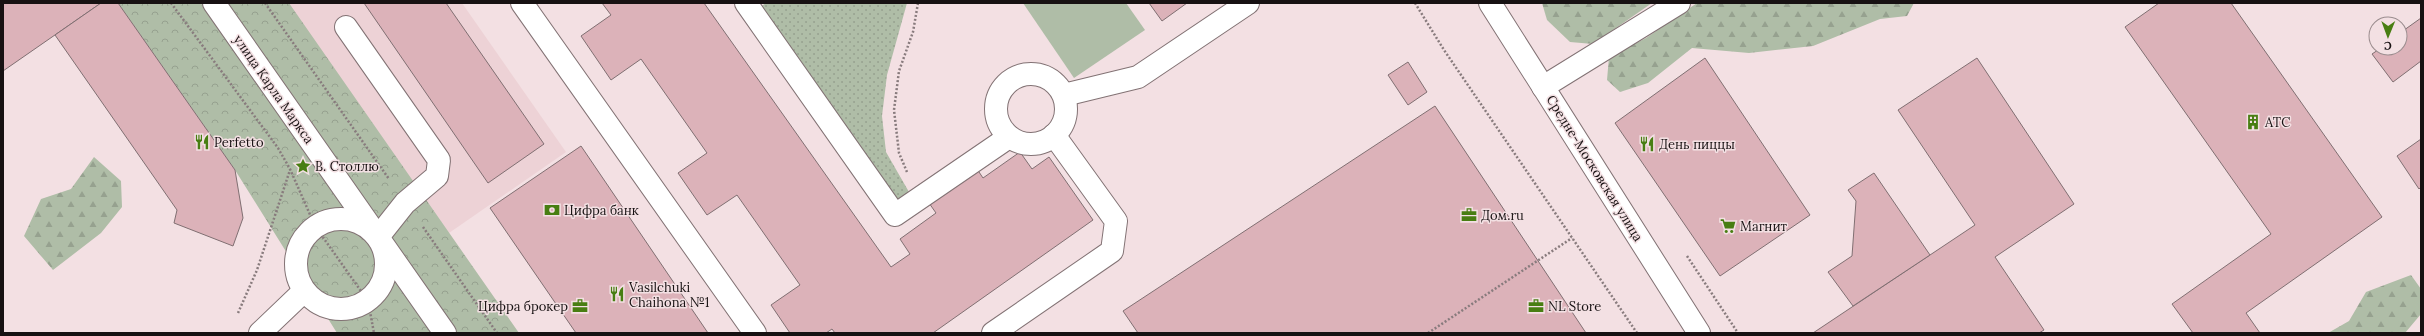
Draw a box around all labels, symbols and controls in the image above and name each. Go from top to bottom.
north arrow [2368,16,2408,56]
street label: улица Карла Маркса [230,32,318,147]
text: С [2383,39,2392,53]
street label: Средне-Московская улица [1543,92,1647,245]
building icon: АТС [2244,113,2262,131]
place label: АТС [2264,114,2290,131]
restaurant icon: Perfetto [193,133,211,151]
place label: Perfetto [214,134,264,151]
restaurant icon: День пиццы [1638,135,1656,153]
place label: День пиццы [1659,136,1735,153]
place icon: В. Столлю [294,157,312,175]
place label: В. Столлю [315,158,379,175]
bank icon: Цифра банк [543,201,561,219]
place label: Цифра банк [564,202,639,219]
office icon: Дом.ru [1460,206,1478,224]
place label: Дом.ru [1481,207,1524,224]
supermarket icon: Магнит [1719,217,1737,235]
place label: Магнит [1740,218,1788,235]
place label: Vasilchuki Chaihona №1 [628,279,710,311]
restaurant icon: Vasilchuki Chaihona №1 [608,285,626,303]
office icon: Цифра брокер [571,297,589,315]
office icon: NL Store [1527,297,1545,315]
place label: Цифра брокер [478,298,568,315]
place label: NL Store [1548,298,1601,315]

